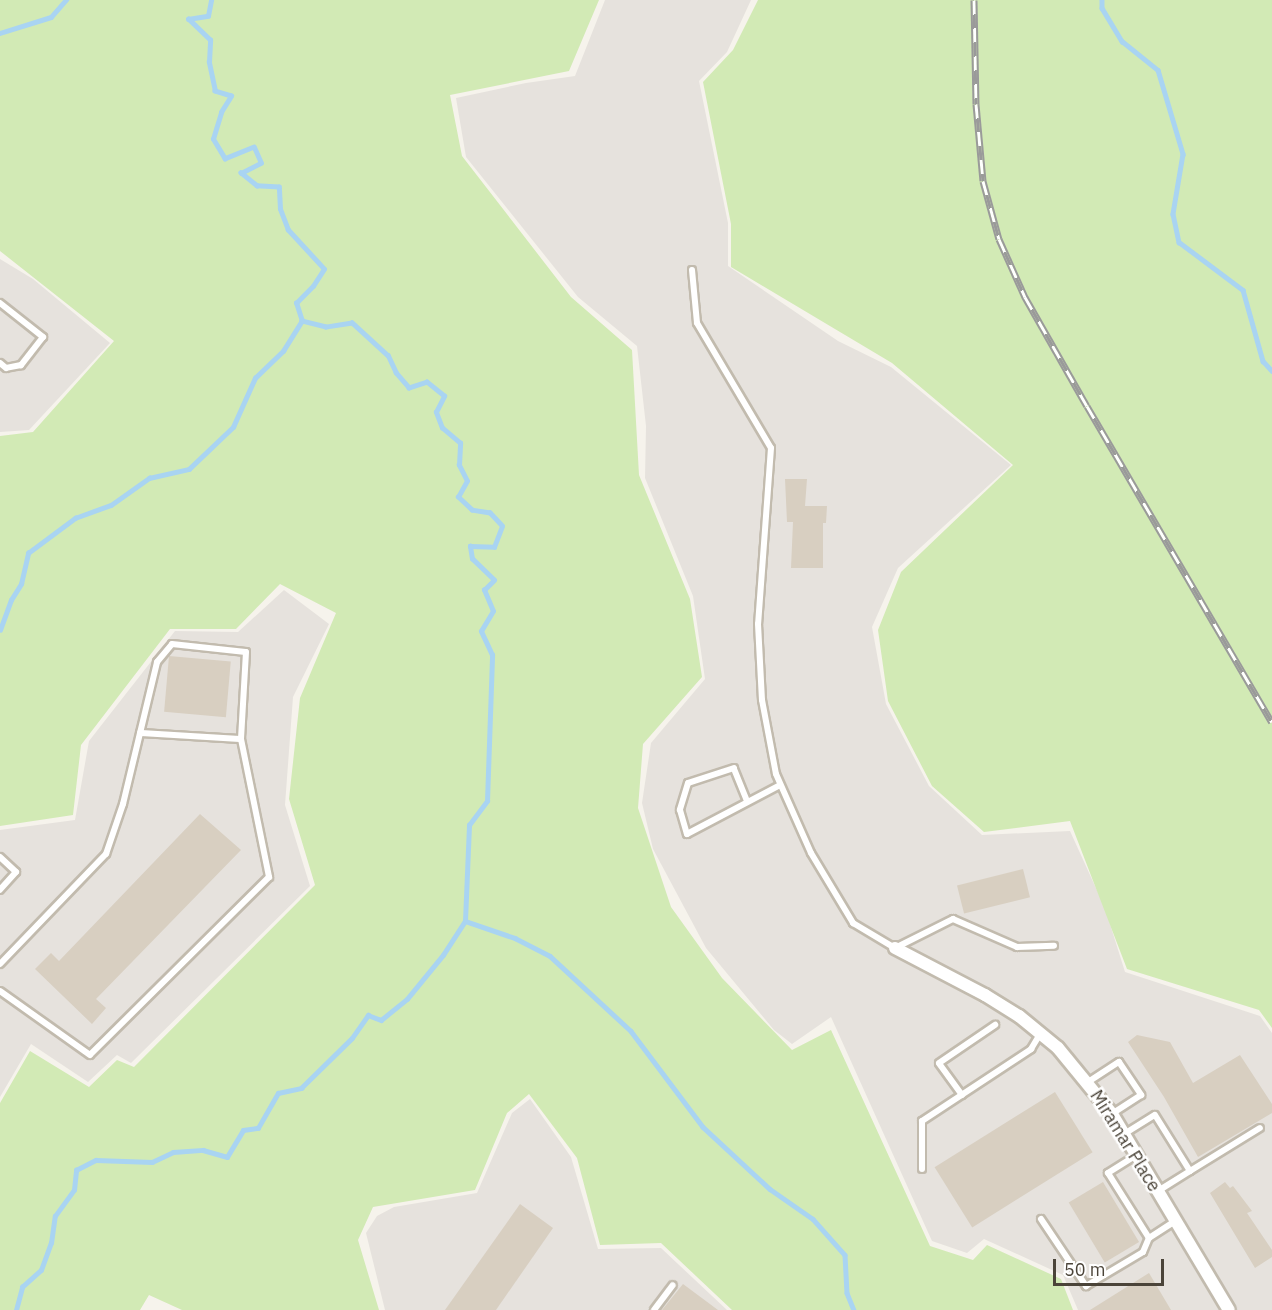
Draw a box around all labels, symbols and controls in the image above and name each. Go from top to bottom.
street label: Miramar Place [1085,1086,1165,1196]
scale bar [1056,1247,1167,1285]
text: 50 m [1064,1258,1106,1281]

